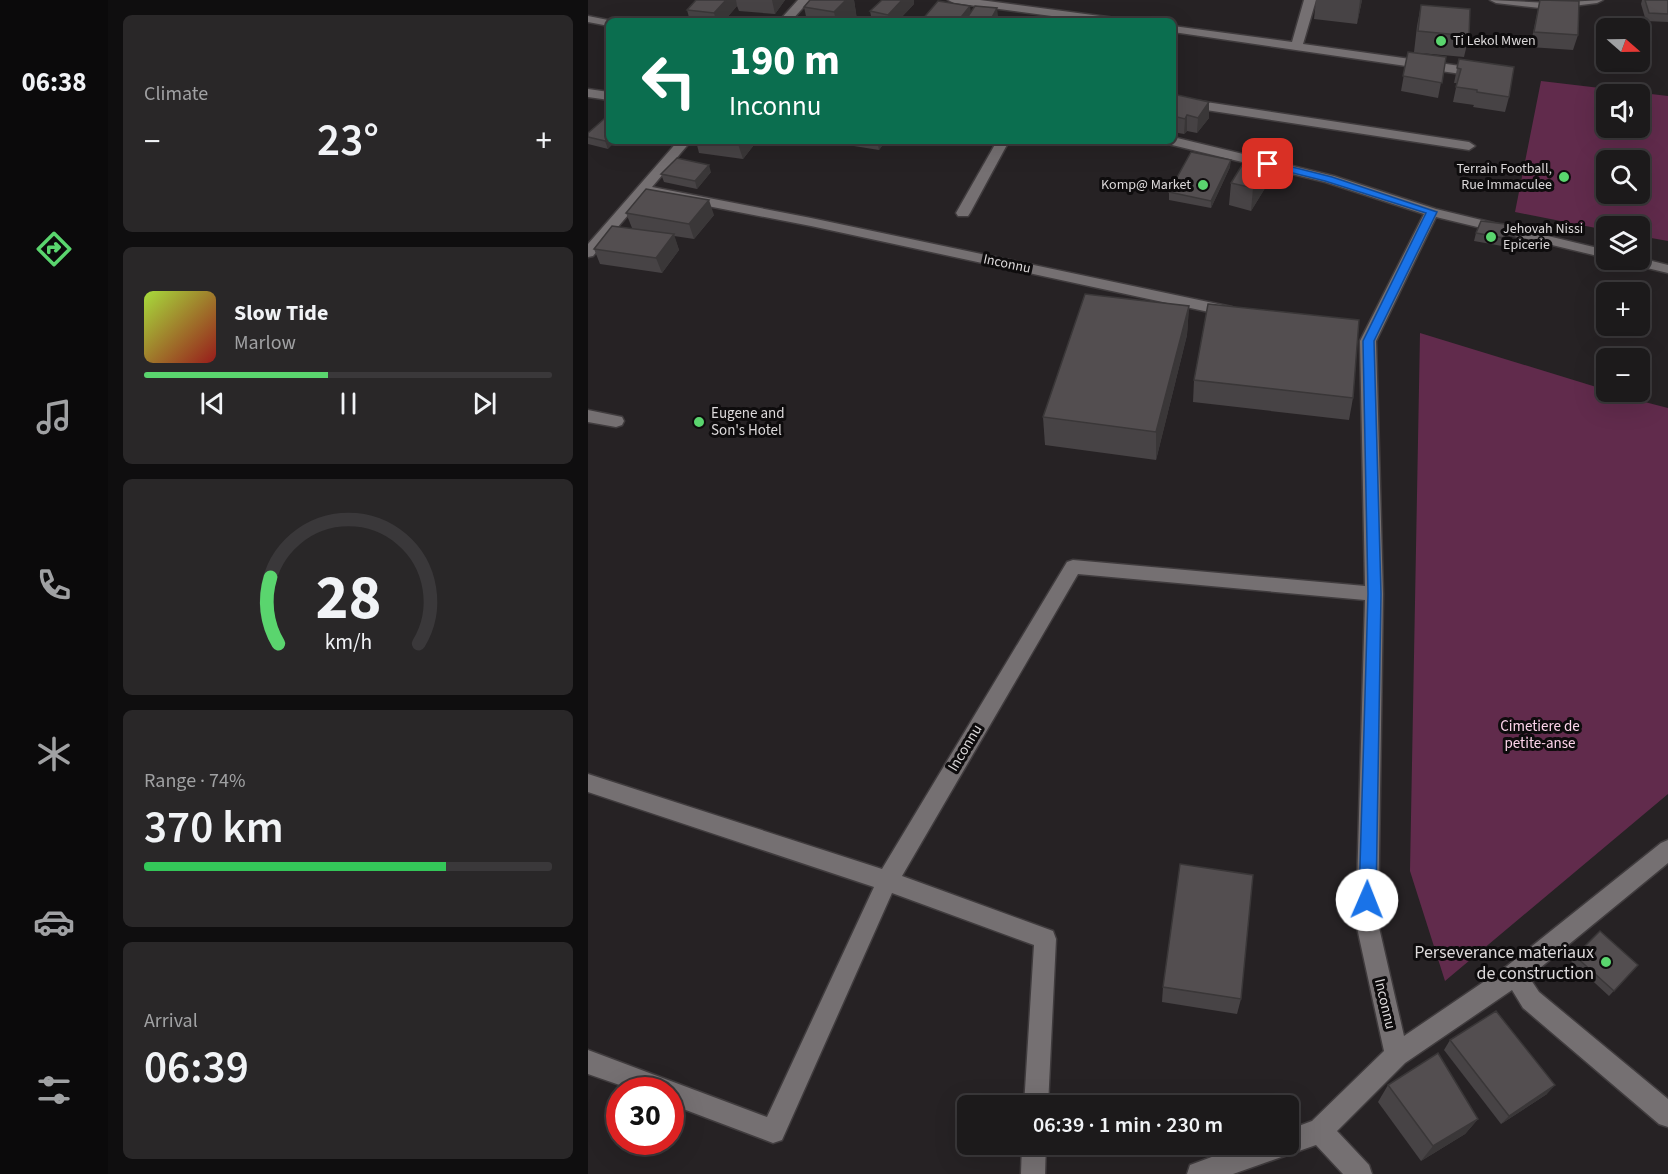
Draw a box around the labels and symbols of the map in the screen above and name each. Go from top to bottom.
north arrow [1596,18,1650,72]
place label: Ti Lekol Mwen [1453,31,1536,51]
marker: Ti Lekol Mwen [1434,34,1448,48]
pin [1242,138,1293,189]
place label: Terrain Football, Rue Immaculee [1457,159,1552,195]
marker: Terrain Football, Rue Immaculee [1557,170,1571,184]
place label: Komp@ Market [1101,175,1191,195]
marker: Komp@ Market [1196,178,1210,192]
place label: Jehovah Nissi Epicerie [1503,219,1583,255]
marker: Jehovah Nissi Epicerie [1484,230,1498,244]
street label: Inconnu [981,249,1033,279]
place label: Eugene and Son's Hotel [711,403,785,441]
marker: Eugene and Son's Hotel [692,415,706,429]
park label: Cimetiere de petite-anse [1500,716,1580,754]
street label: Inconnu [943,721,987,775]
position arrow [1335,868,1399,932]
place label: Perseverance materiaux de construction [1414,940,1594,986]
marker: Perseverance materiaux de construction [1599,955,1613,969]
street label: Inconnu [1369,977,1401,1031]
speed limit sign: 30 [606,1077,684,1155]

